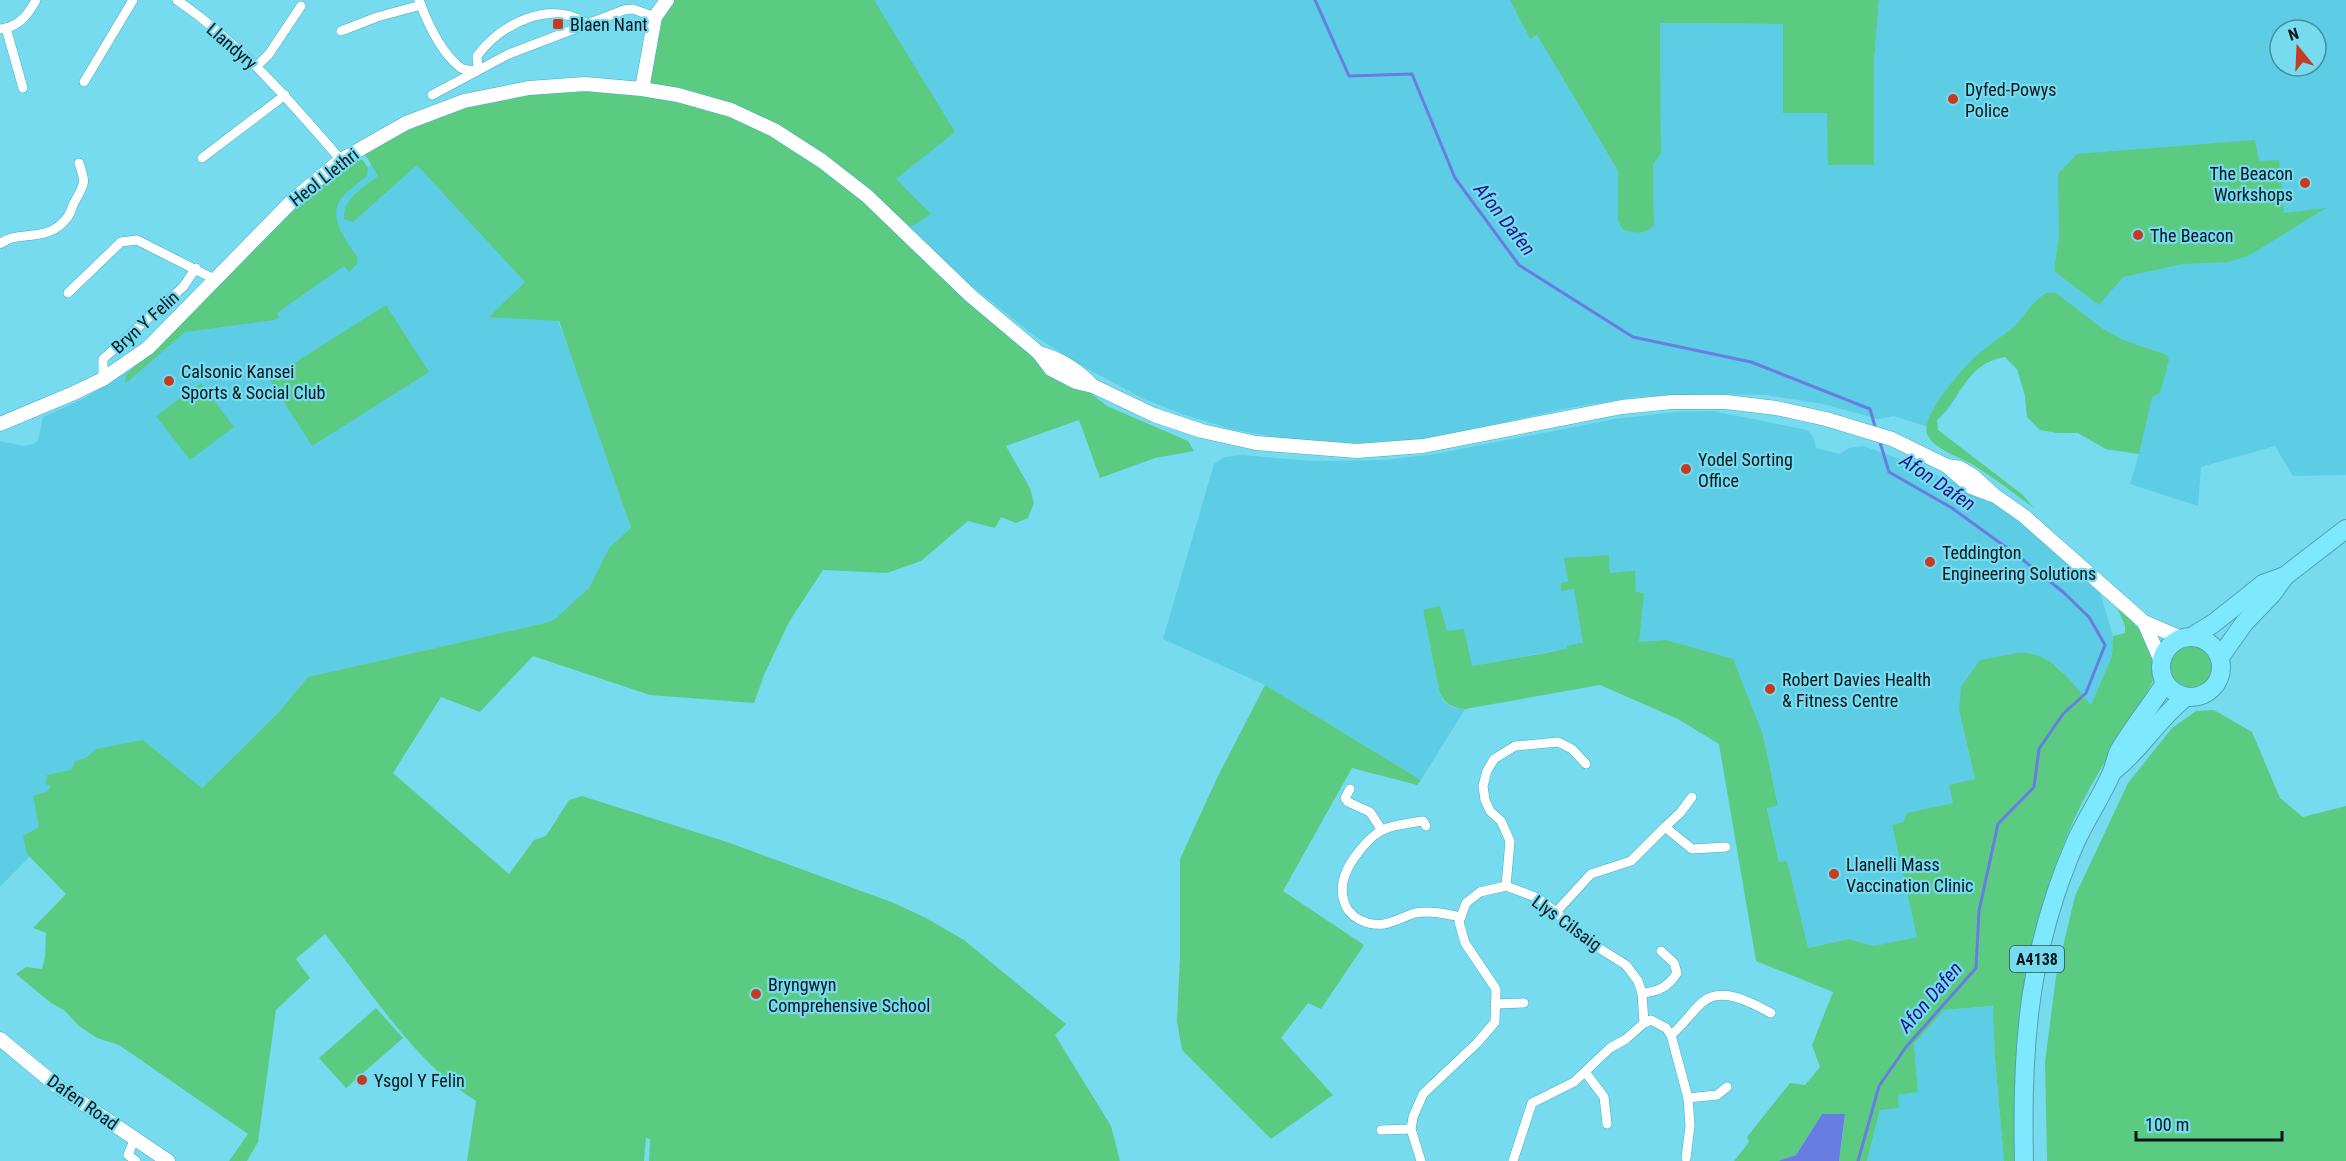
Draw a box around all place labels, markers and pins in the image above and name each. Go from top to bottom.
place label: Blaen Nant [570,14,648,35]
marker: Blaen Nant [551,17,565,31]
place label: Dyfed-Powys Police [1965,79,2057,121]
marker: Dyfed-Powys Police [1946,92,1960,106]
place label: The Beacon Workshops [2209,163,2293,205]
marker: The Beacon Workshops [2298,176,2312,190]
place label: The Beacon [2150,225,2234,246]
marker: The Beacon [2131,228,2145,242]
place label: Calsonic Kansei Sports & Social Club [181,361,325,403]
marker: Calsonic Kansei Sports & Social Club [162,374,176,388]
place label: Yodel Sorting Office [1698,449,1793,491]
marker: Yodel Sorting Office [1679,462,1693,476]
place label: Teddington Engineering Solutions [1942,542,2096,584]
marker: Teddington Engineering Solutions [1923,555,1937,569]
place label: Robert Davies Health & Fitness Centre [1782,669,1931,711]
marker: Robert Davies Health & Fitness Centre [1763,682,1777,696]
place label: Llanelli Mass Vaccination Clinic [1846,854,1973,896]
marker: Llanelli Mass Vaccination Clinic [1827,867,1841,881]
place label: Bryngwyn Comprehensive School [768,974,930,1016]
marker: Bryngwyn Comprehensive School [749,987,763,1001]
place label: Ysgol Y Felin [374,1070,465,1091]
marker: Ysgol Y Felin [355,1073,369,1087]

